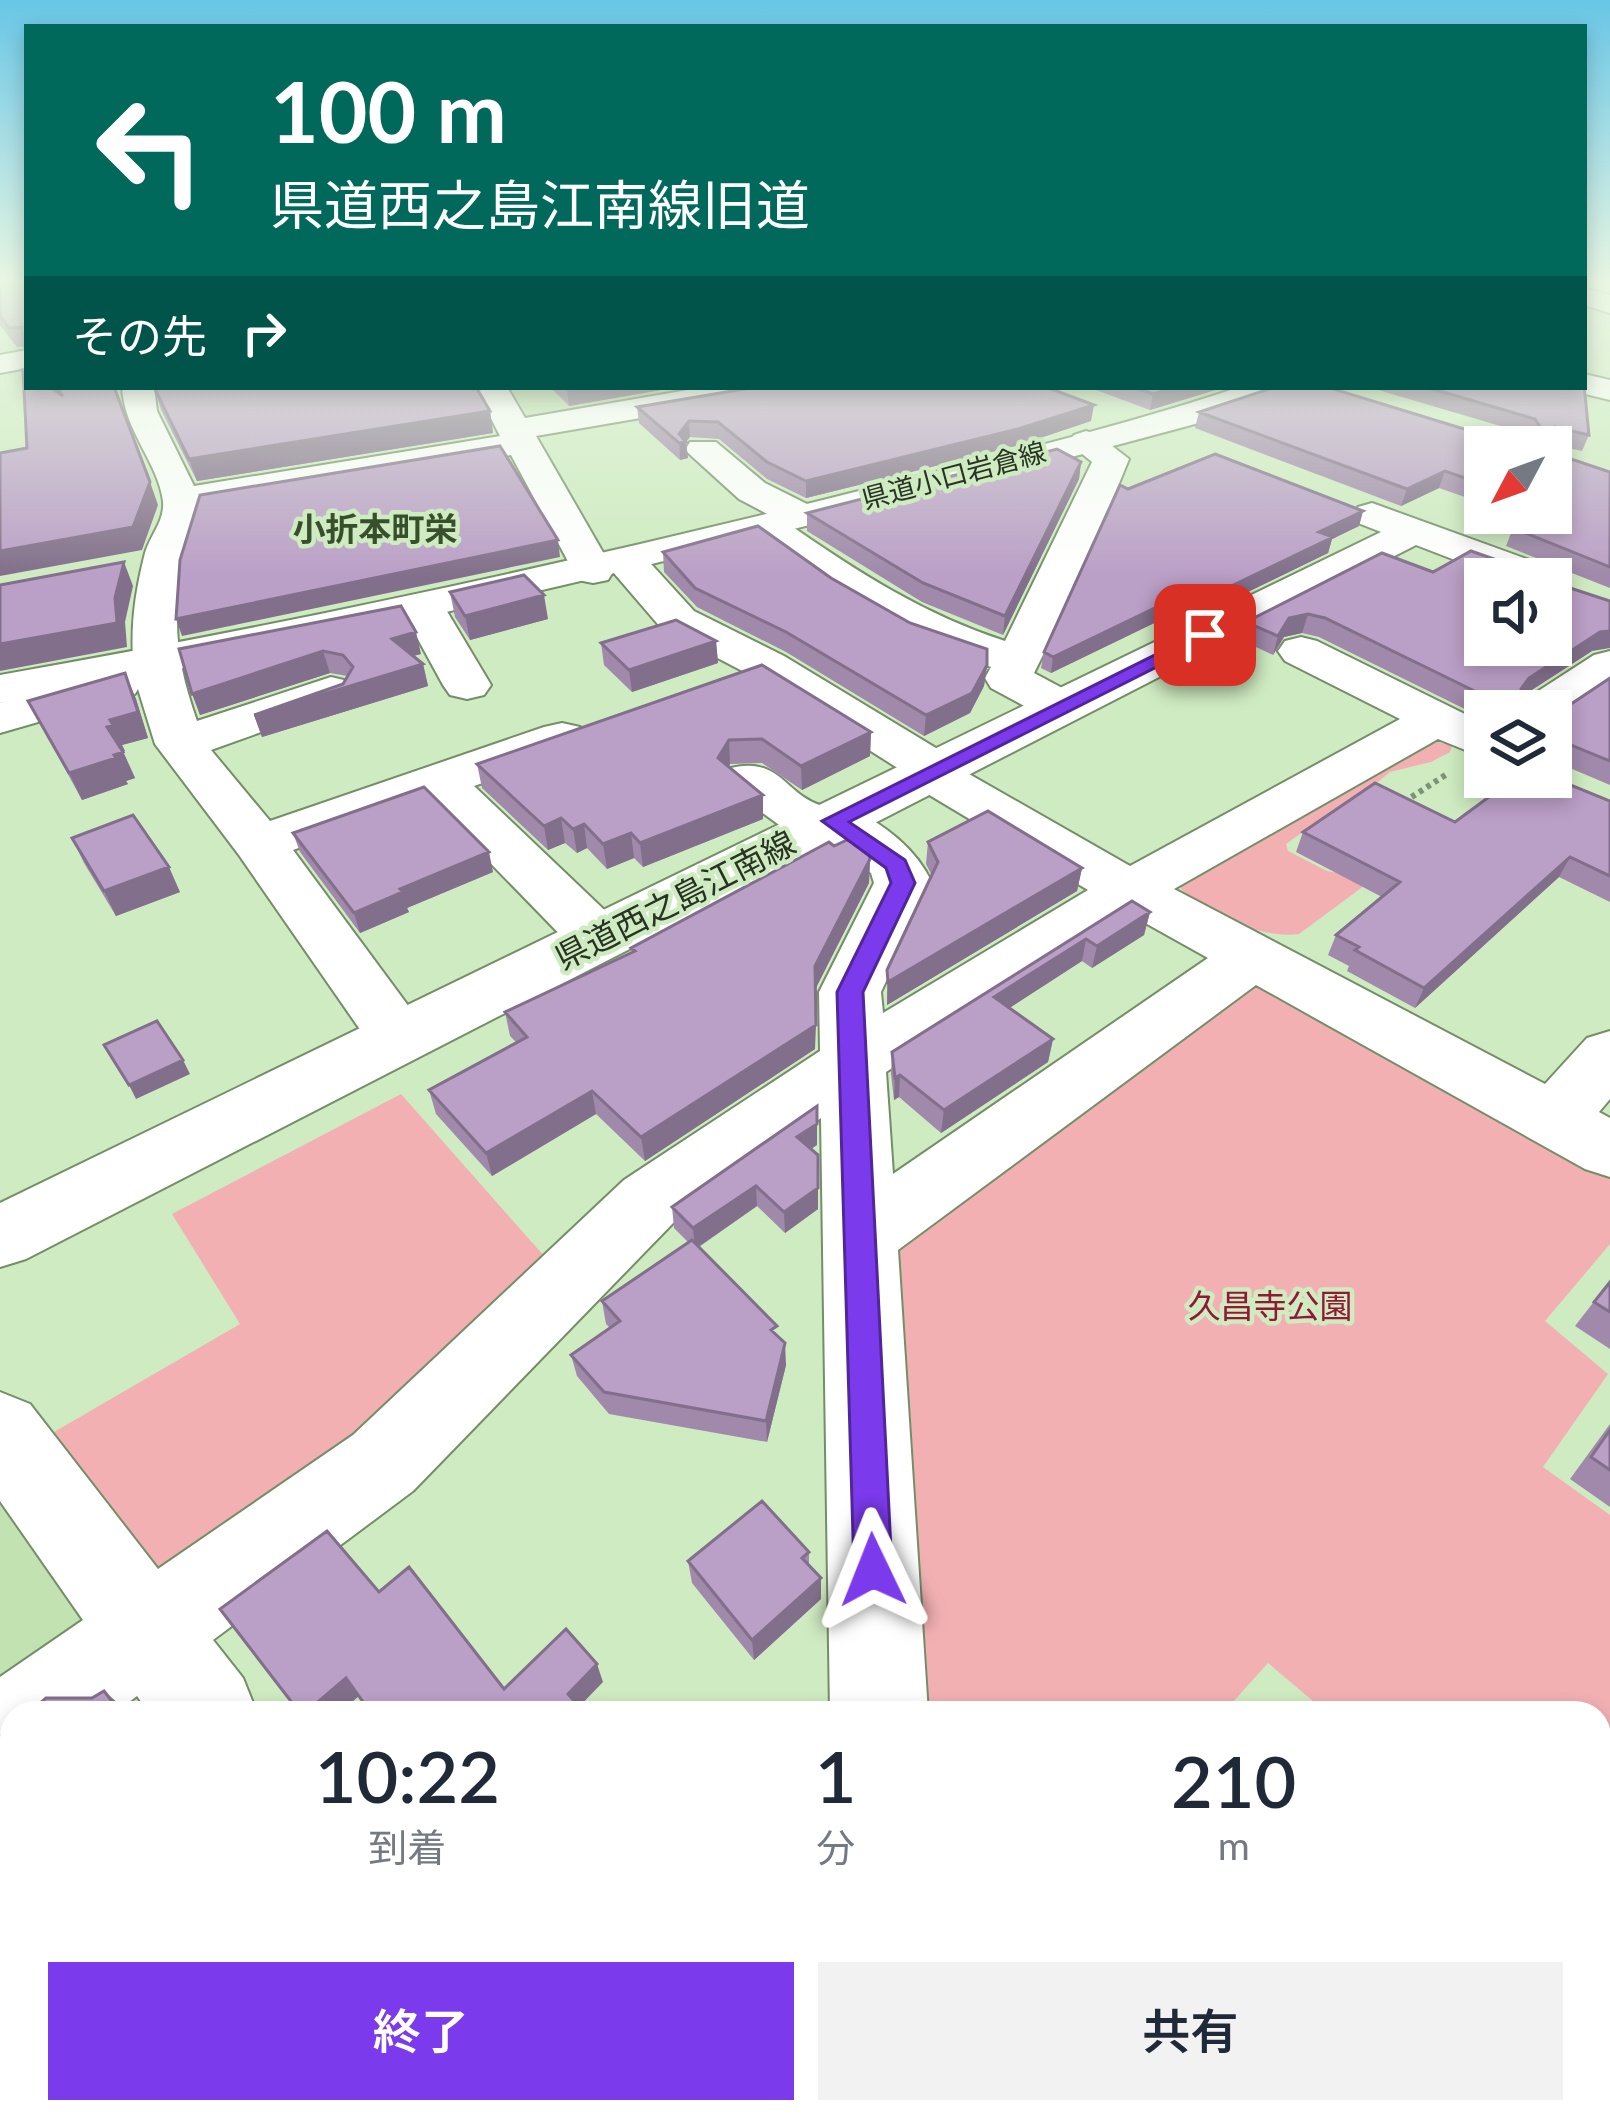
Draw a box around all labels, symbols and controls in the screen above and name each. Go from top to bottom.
text: 100 m [270,60,507,161]
icon: left [72,72,228,228]
text: 県道西之島江南線旧道 [270,172,810,237]
icon: right [231,300,297,366]
text: その先 [72,309,207,363]
north arrow [1464,426,1572,534]
map controls [1464,426,1572,798]
street label: 県道小口岩倉線 [858,434,1049,515]
district label: 小折本町栄 [293,508,458,548]
button: sound [1464,558,1572,666]
pin [1154,584,1256,686]
icon: arrive [1172,602,1238,668]
button: layers [1464,690,1572,798]
street label: 県道西之島江南線 [548,821,801,977]
park label: 久昌寺公園 [1188,1285,1353,1325]
position arrow [810,1507,936,1633]
text: 10:22 [315,1732,500,1818]
text: 1 [815,1732,856,1818]
text: 210 [1171,1737,1296,1823]
text: m [1218,1822,1250,1868]
text: 到着 [368,1824,446,1870]
text: 分 [816,1824,855,1870]
button: 終了 [48,1962,794,2100]
button: 共有 [818,1962,1563,2100]

